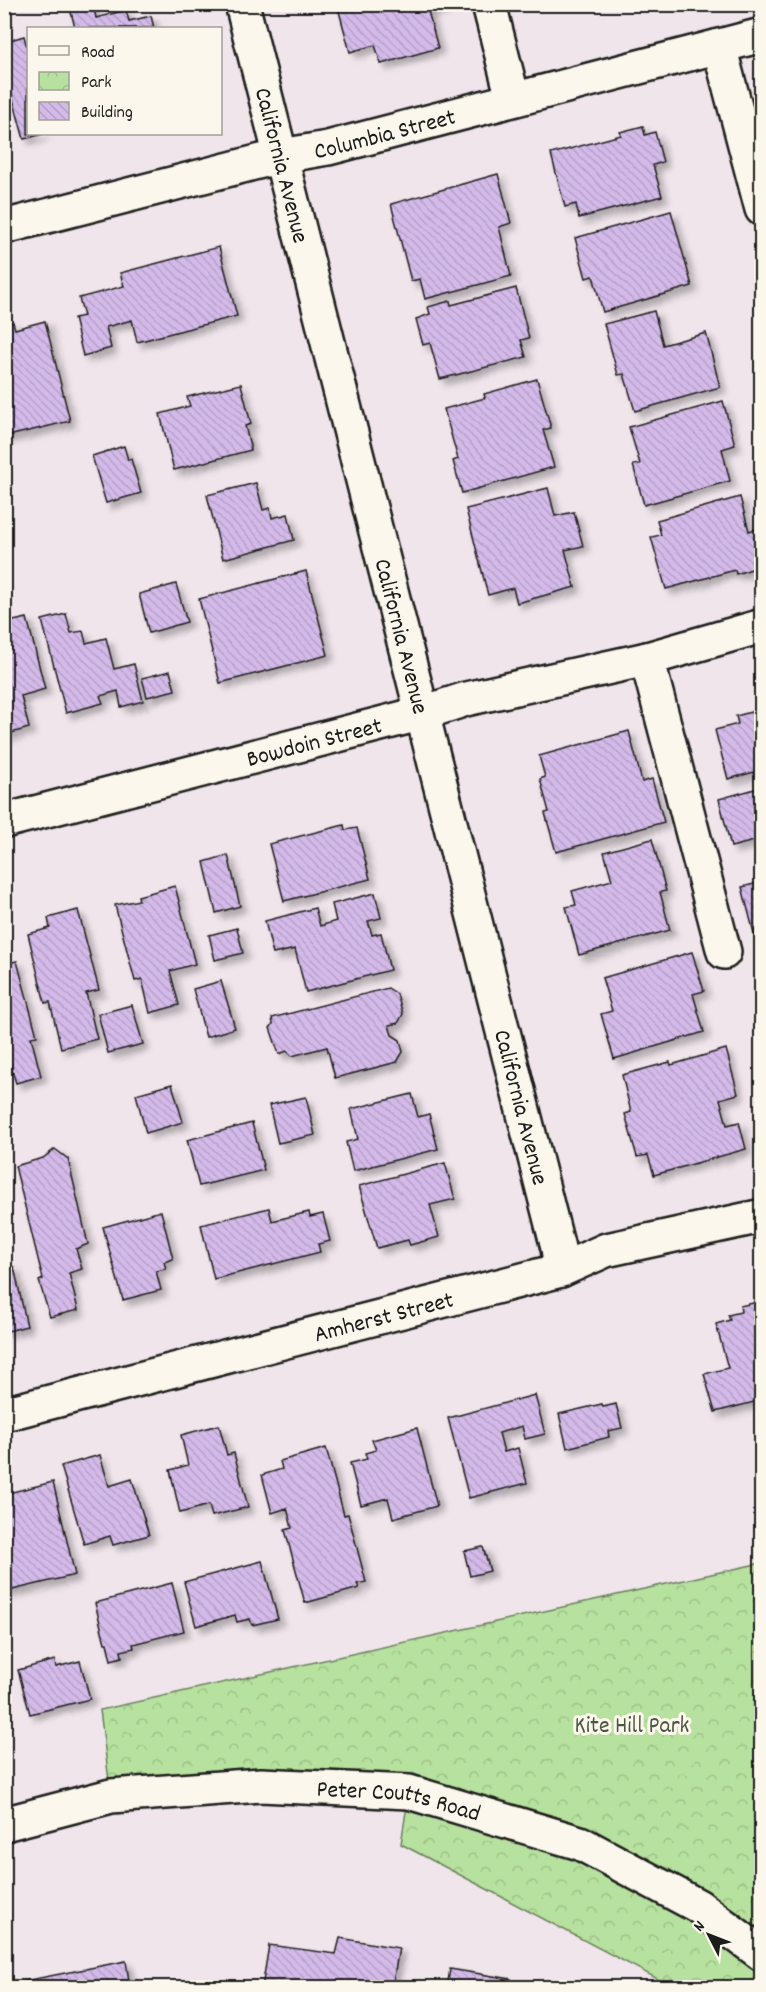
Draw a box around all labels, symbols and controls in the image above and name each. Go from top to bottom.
legend [27,27,222,135]
text: Road [81,41,115,66]
text: Park [81,71,112,96]
street label: California Avenue [244,84,316,247]
text: Building [81,101,133,126]
street label: Columbia Street [312,101,460,170]
street label: California Avenue [364,555,436,718]
street label: Bowdoin Street [243,710,386,778]
street label: California Avenue [483,1026,555,1189]
street label: Amherst Street [311,1284,458,1353]
park label: Kite Hill Park [575,1710,689,1744]
street label: Peter Coutts Road [316,1774,484,1832]
north arrow [679,1905,739,1965]
text: N [689,1916,711,1937]

